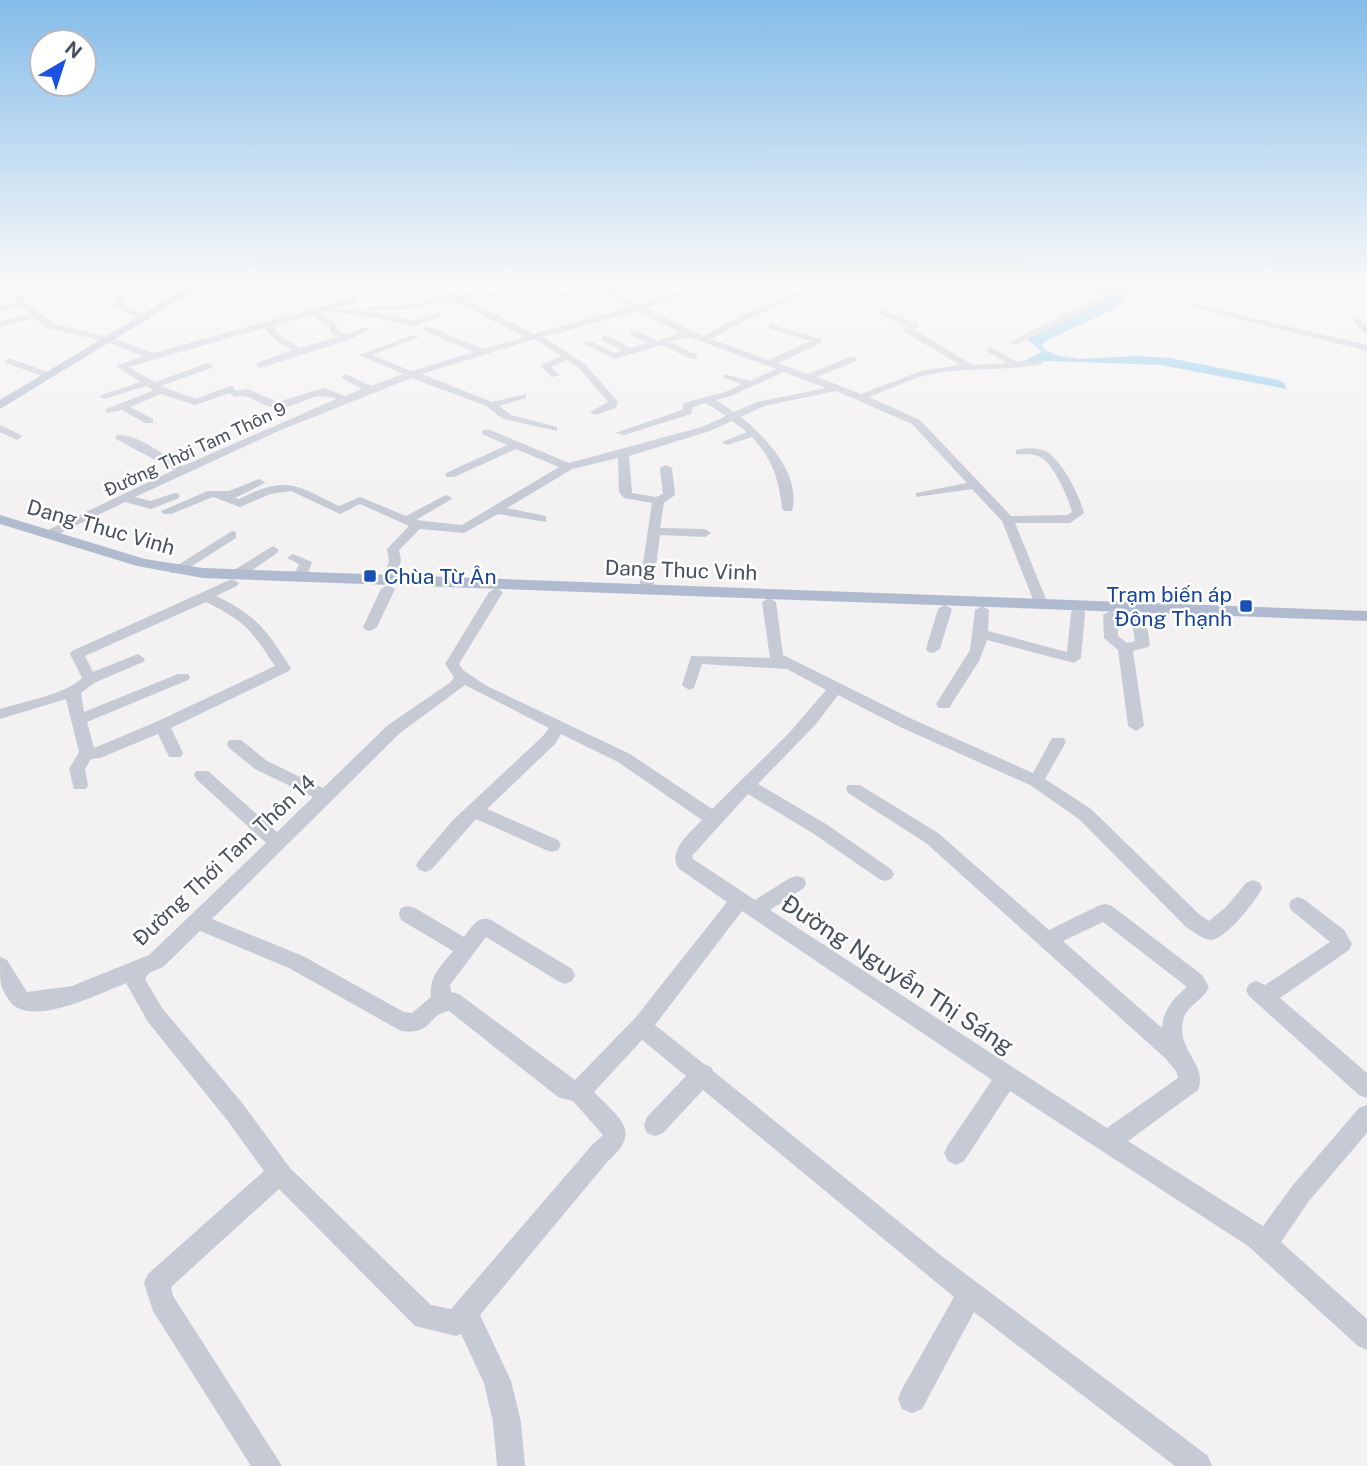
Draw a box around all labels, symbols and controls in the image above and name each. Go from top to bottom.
north arrow [28,28,98,98]
text: N [61,37,86,63]
street label: Đường Thời Tam Thôn 9 [101,398,289,500]
street label: Dang Thuc Vinh [24,494,178,560]
street label: Dang Thuc Vinh [604,555,758,585]
place label: Chùa Từ Ân [384,564,497,589]
marker: Chùa Từ Ân [362,568,378,584]
place label: Trạm biến áp Đông Thạnh [1107,582,1232,631]
marker: Trạm biến áp Đông Thạnh [1238,598,1254,614]
street label: Đường Thới Tam Thôn 14 [128,769,320,951]
street label: Đường Nguyễn Thị Sáng [777,888,1019,1060]

